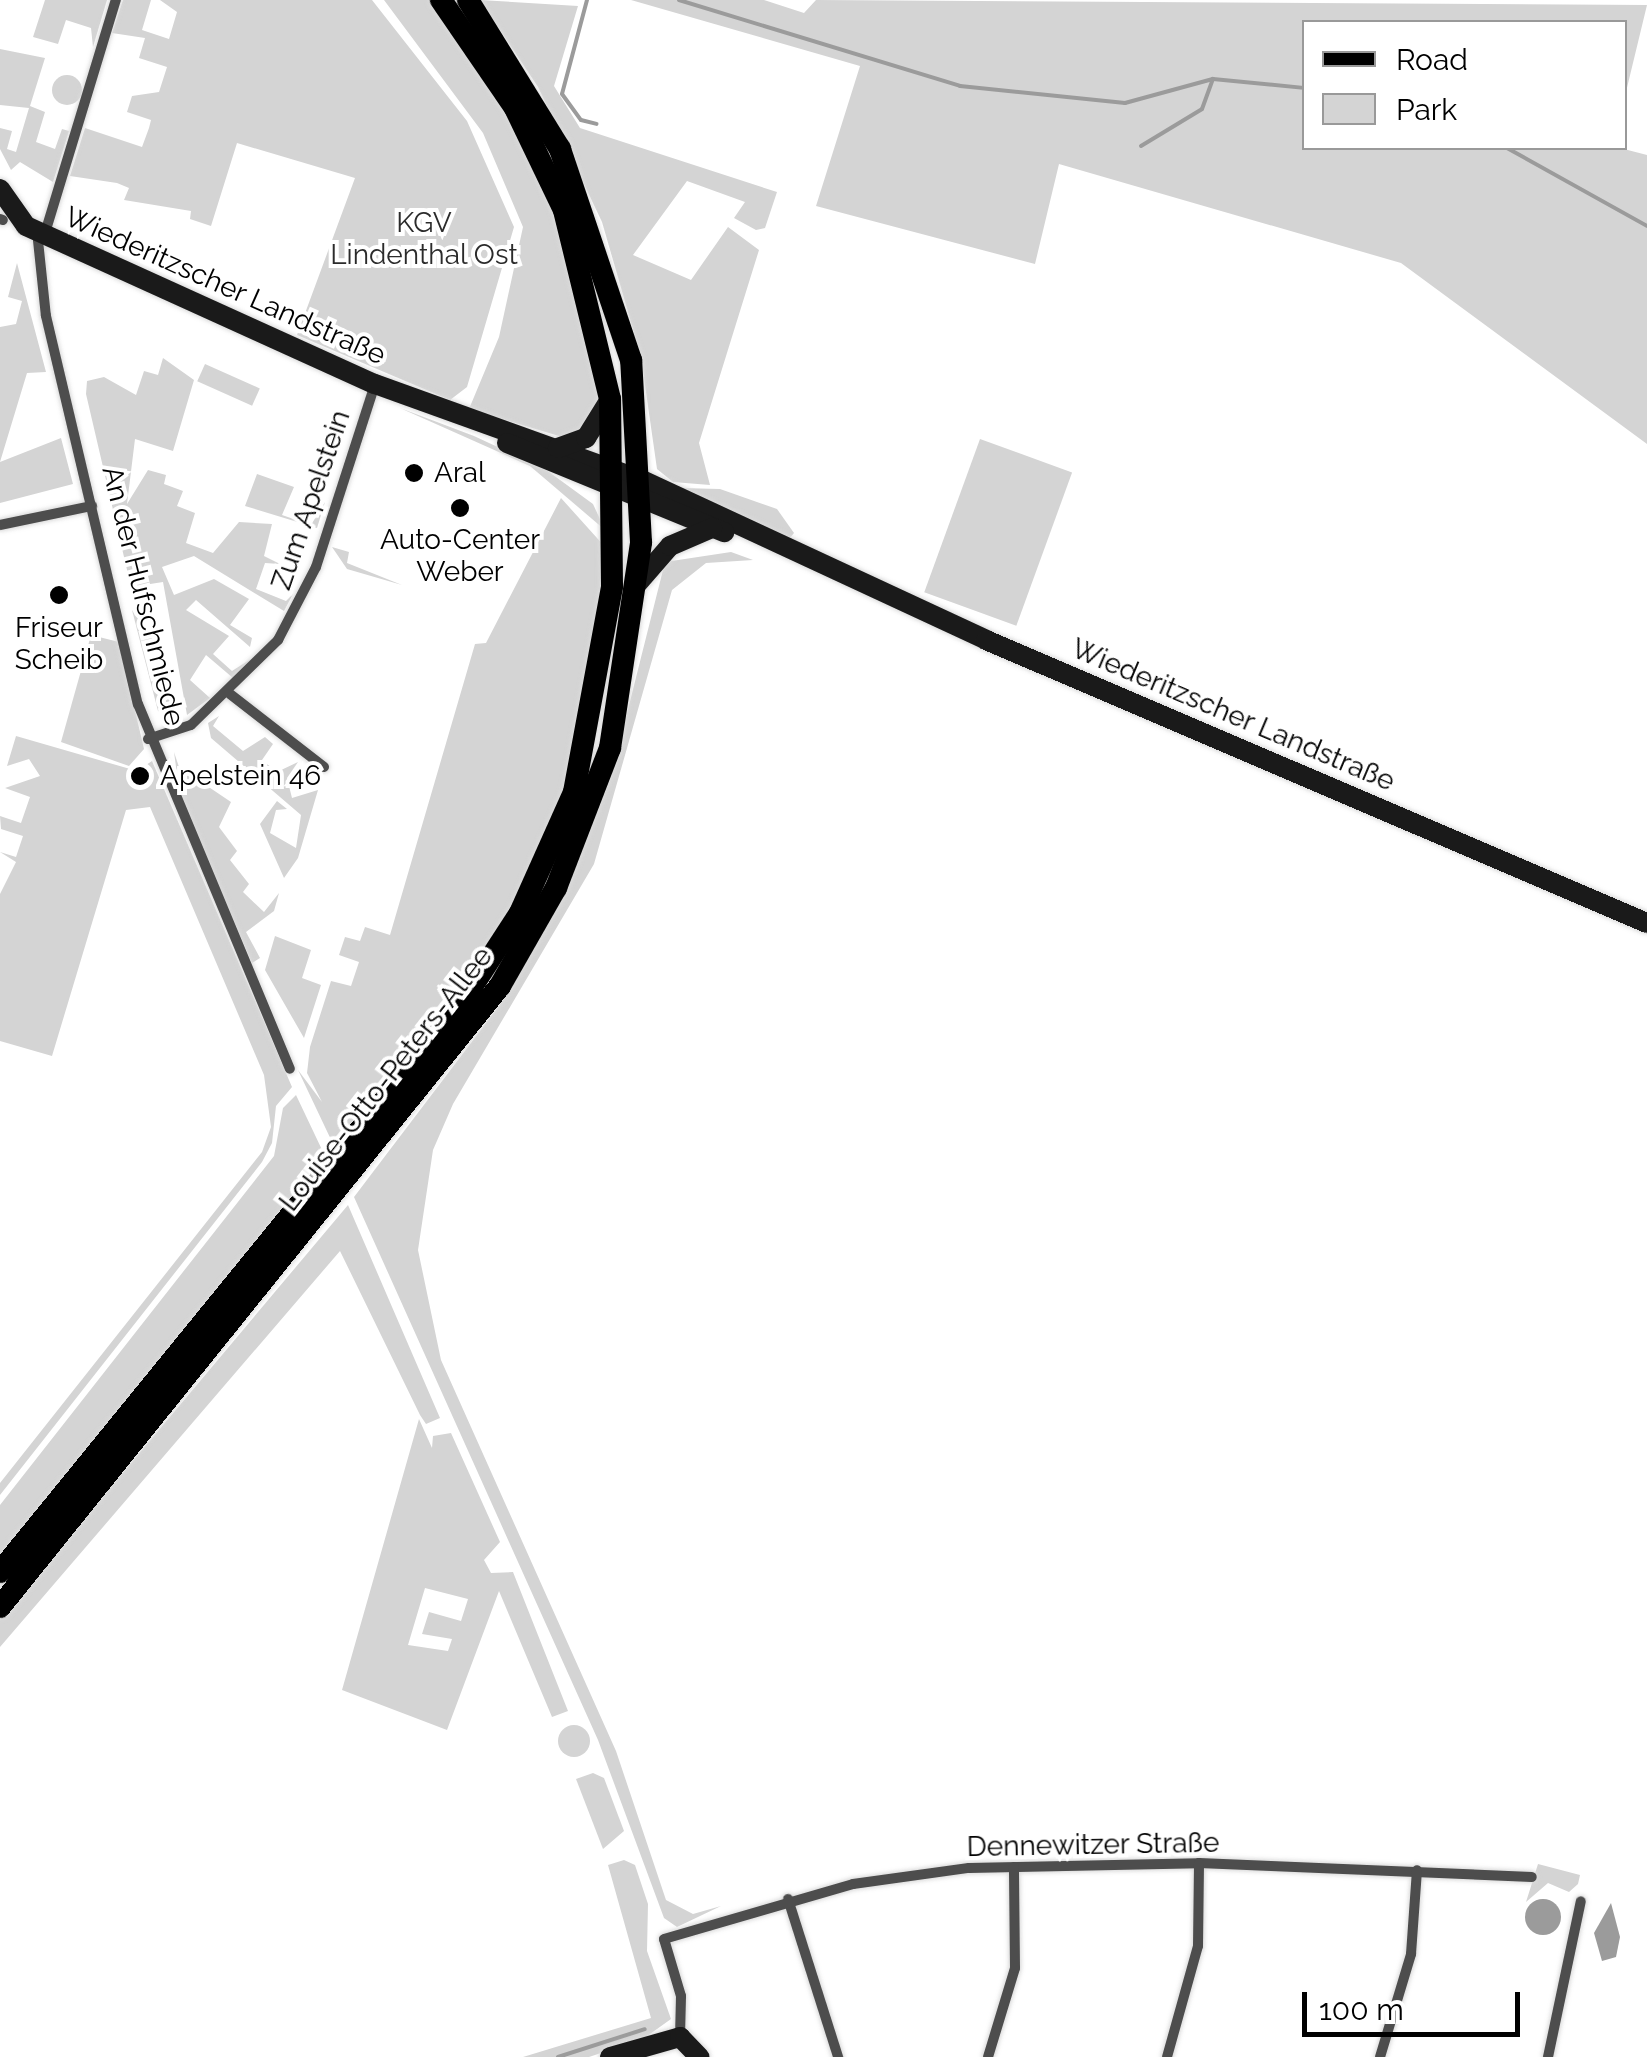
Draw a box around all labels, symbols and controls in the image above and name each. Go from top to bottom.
legend [1302,20,1627,150]
text: Road [1396,42,1468,77]
text: Park [1396,92,1457,127]
street label: Wiederitzscher Landstraße [59,200,391,372]
park label: KGV Lindenthal Ost [330,206,518,272]
street label: Zum Apelstein [264,405,358,595]
place label: Aral [434,456,486,490]
street label: An der Hufschmiede [94,462,192,730]
marker: Aral [403,462,425,484]
marker: Auto-Center Weber [449,497,471,519]
place label: Auto-Center Weber [380,523,540,589]
marker: Friseur Scheib [48,584,70,606]
place label: Friseur Scheib [15,611,103,677]
street label: Wiederitzscher Landstraße [1066,631,1400,799]
place label: Apelstein 46 [160,759,321,793]
marker: Apelstein 46 [129,765,151,787]
street label: Louise-Otto-Peters-Allee [272,940,500,1218]
street label: Dennewitzer Straße [966,1826,1220,1864]
scale bar [1307,1972,1524,2034]
text: 100 m [1319,1992,1404,2027]

